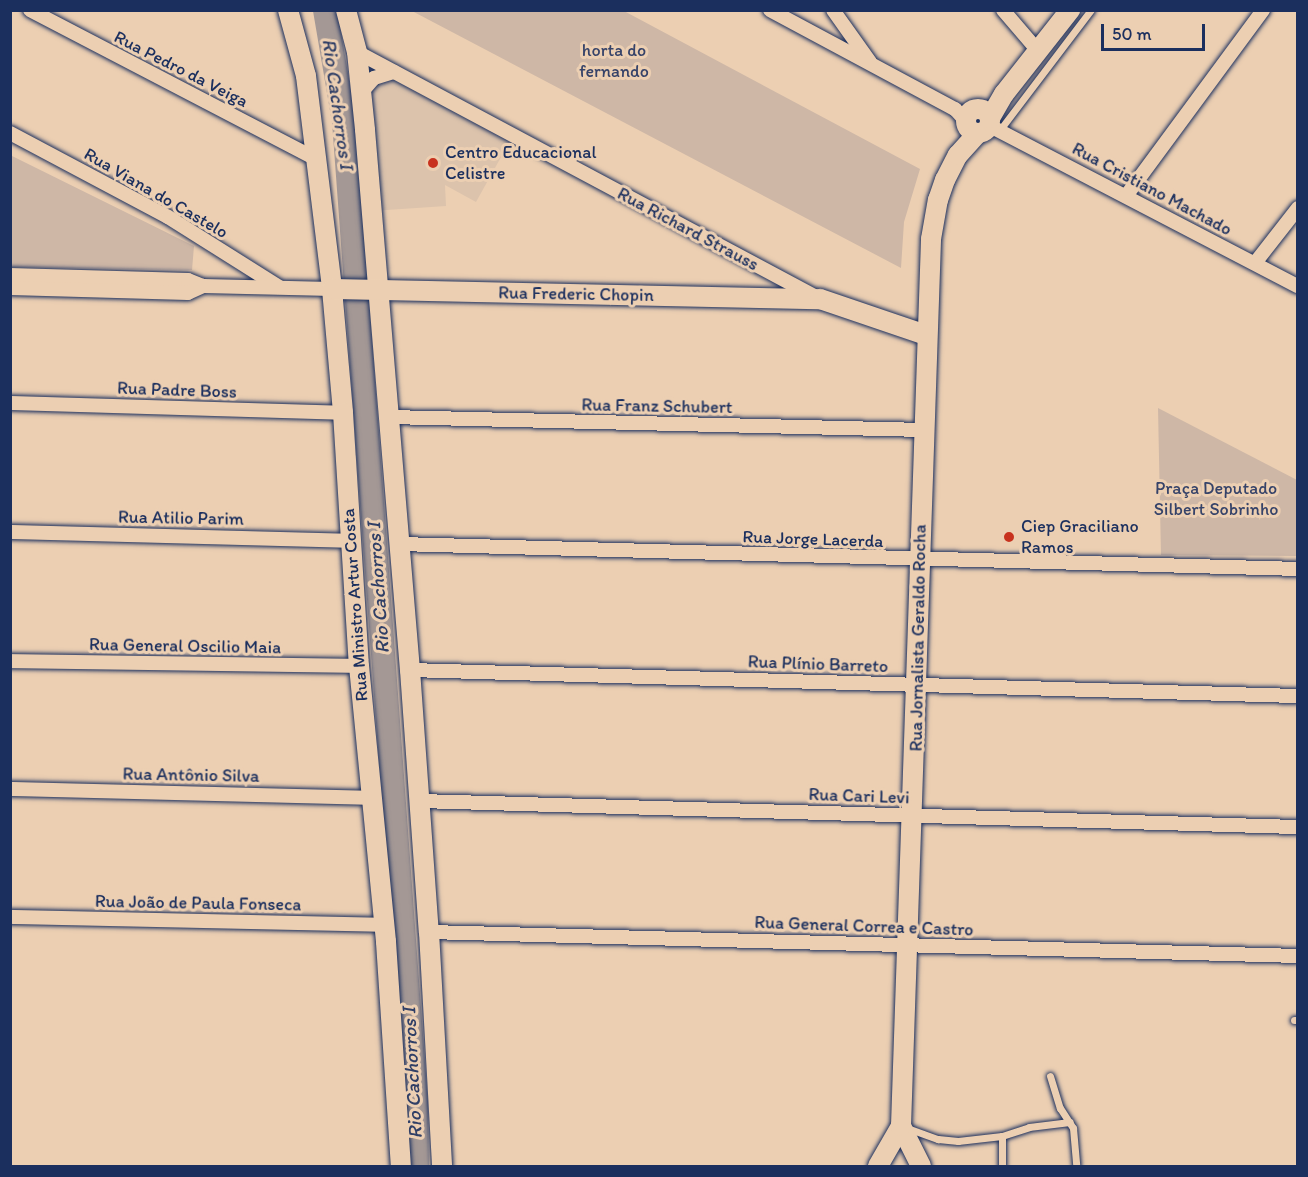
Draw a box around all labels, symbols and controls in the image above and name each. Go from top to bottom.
scale bar [1104,12,1208,50]
text: 50 m [1112,23,1152,45]
street label: Rua Pedro da Veiga [111,26,251,112]
water label: Rio Cachorros I [317,37,359,171]
park label: horta do fernando [579,40,649,82]
street label: Rua Cristiano Machado [1068,138,1236,240]
place label: Centro Educacional Celistre [445,142,596,184]
street label: Rua Viana do Castelo [80,143,232,243]
marker: Centro Educacional Celistre [426,156,440,170]
street label: Rua Richard Strauss [614,183,762,275]
street label: Rua Frederic Chopin [498,282,654,306]
street label: Rua Padre Boss [117,377,237,403]
street label: Rua Franz Schubert [581,394,733,418]
park label: Praça Deputado Silbert Sobrinho [1154,478,1278,520]
street label: Rua Atilio Parim [118,506,244,530]
street label: Rua Ministro Artur Costa [337,508,373,702]
place label: Ciep Graciliano Ramos [1021,516,1139,558]
water label: Rio Cachorros I [361,521,395,655]
street label: Rua Jornalista Geraldo Rocha [905,525,931,751]
street label: Rua Jorge Lacerda [742,526,884,552]
marker: Ciep Graciliano Ramos [1002,530,1016,544]
street label: Rua General Oscilio Maia [88,634,282,658]
street label: Rua Plínio Barreto [747,651,889,677]
street label: Rua Antônio Silva [123,763,259,787]
street label: Rua Cari Levi [808,783,910,809]
street label: Rua João de Paula Fonseca [95,890,301,916]
street label: Rua General Correa e Castro [754,911,974,941]
water label: Rio Cachorros I [397,1007,427,1139]

